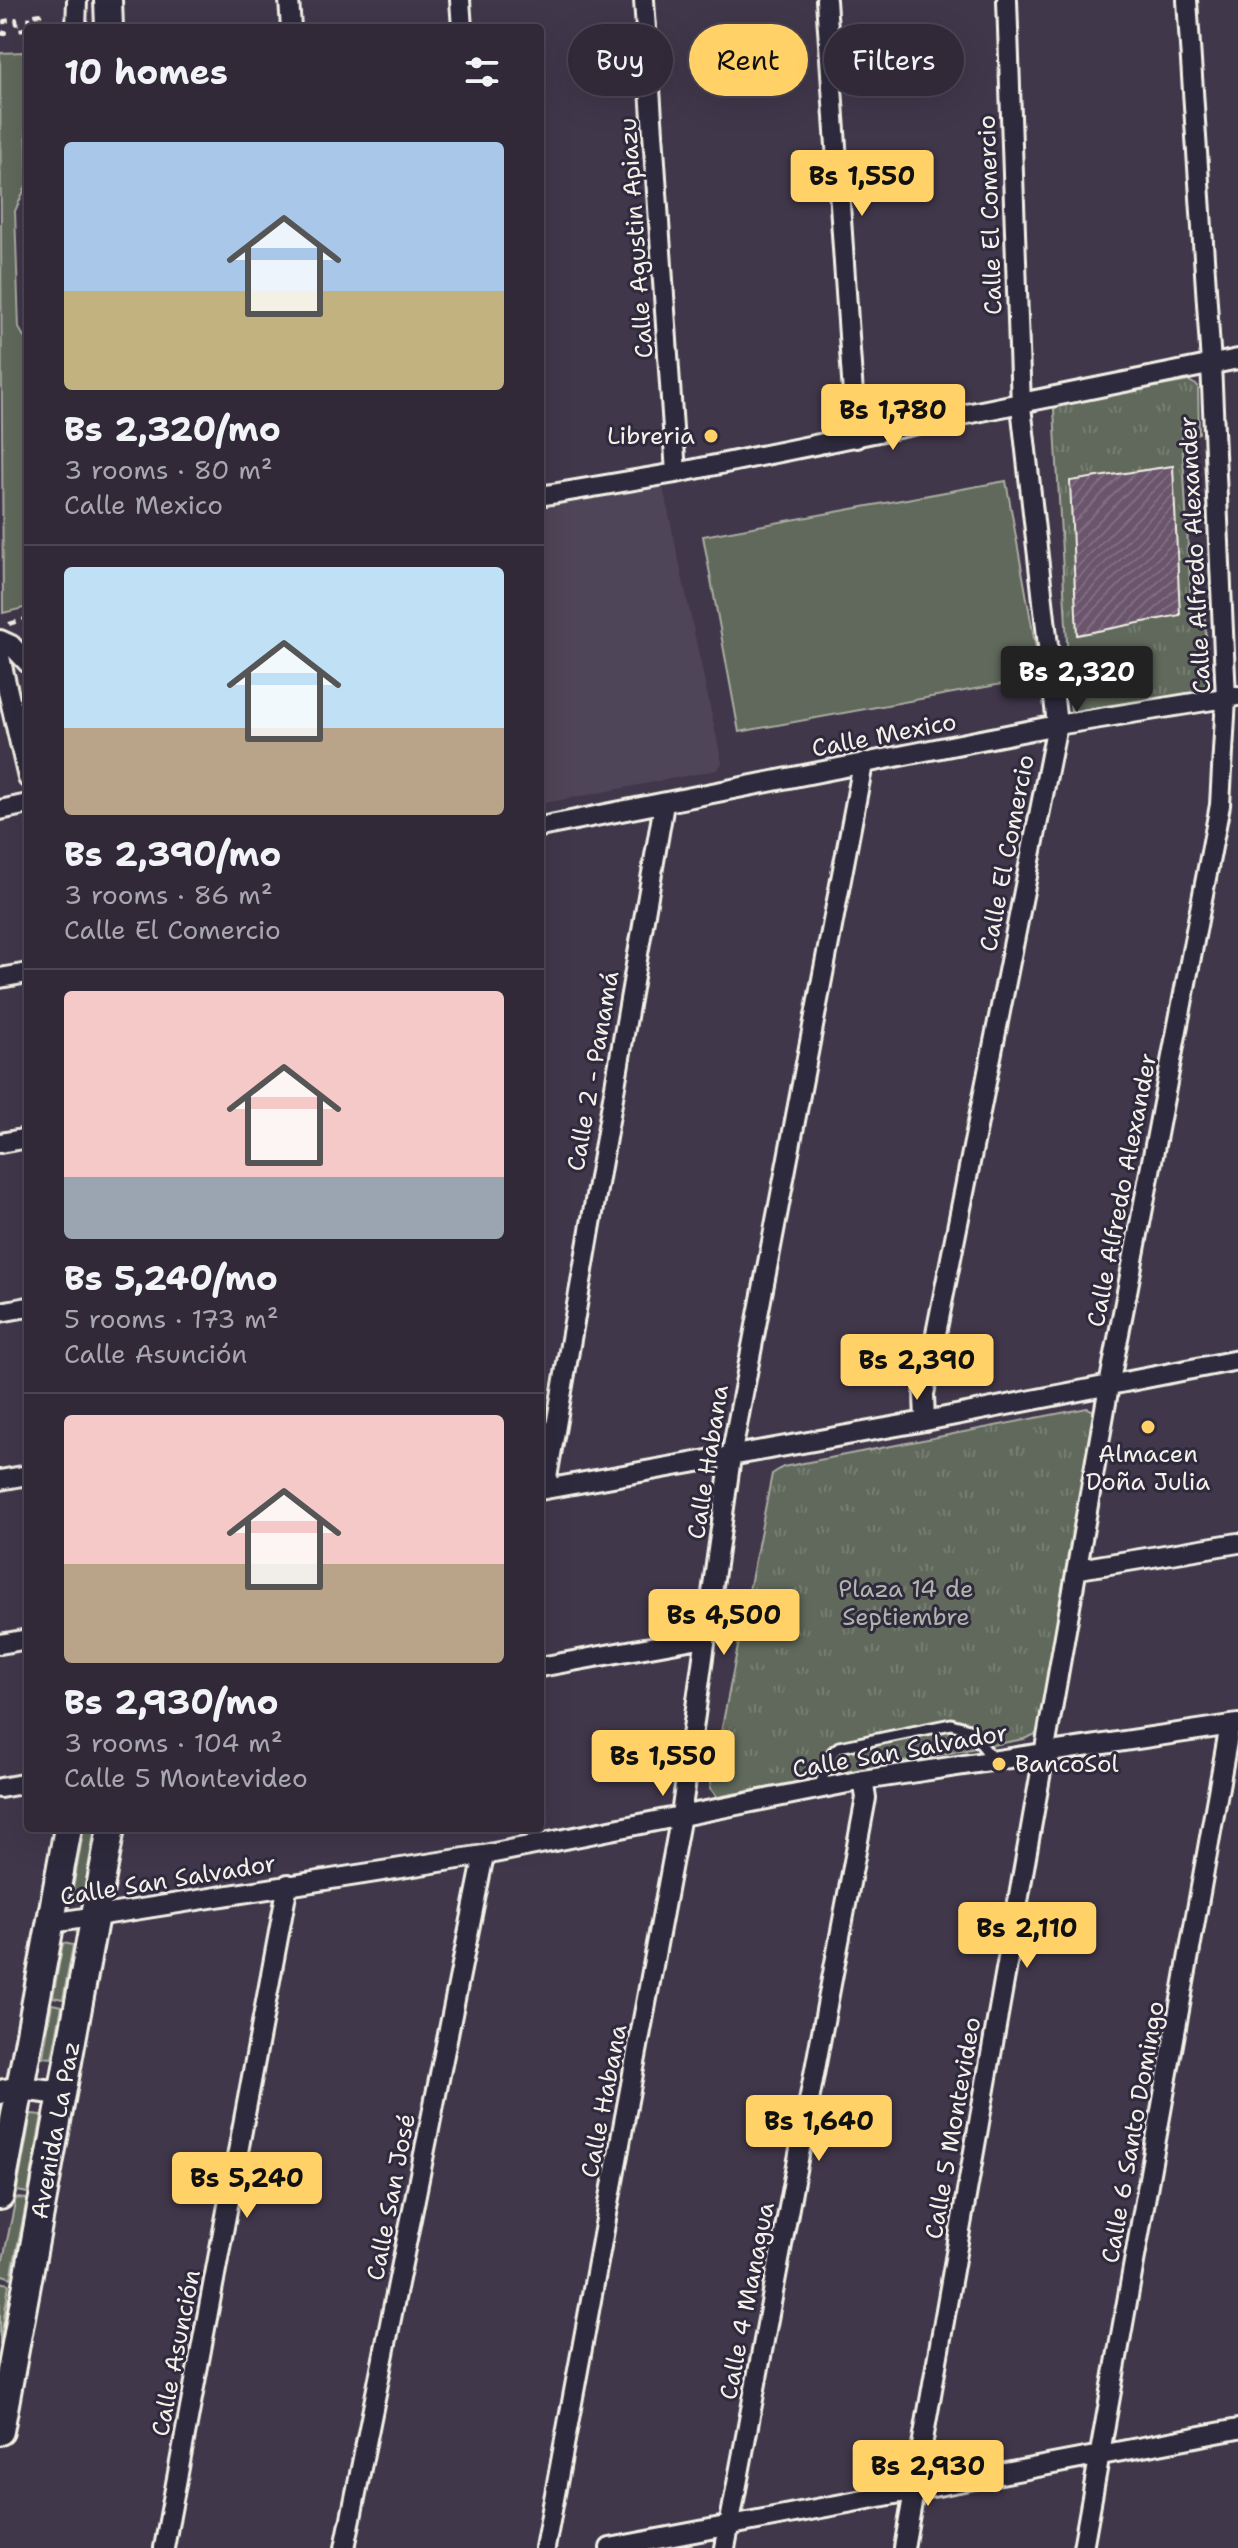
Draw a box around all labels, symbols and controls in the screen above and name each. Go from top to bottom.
chip: Buy [568,24,673,96]
chip: Rent [689,24,808,96]
chip: Filters [824,24,964,96]
text: 10 homes [64,49,228,95]
icon: filters [460,50,504,94]
street label: Calle El Comercio [971,115,1009,315]
street label: Calle Agustin Apiazu [612,117,660,359]
pin: Bs 1,550 [779,150,945,218]
text: Bs 1,550 [809,158,915,193]
icon: home [212,194,356,338]
pin: Bs 1,780 [810,384,976,452]
text: Bs 1,780 [839,392,947,427]
text: Bs 2,320/mo [64,406,281,452]
street label: Calle Alfredo Alexander [1172,415,1218,695]
place label: Libreria [607,420,695,452]
marker: Libreria [702,427,720,445]
text: 3 rooms · 80 m² [64,452,273,487]
text: Calle Mexico [64,487,223,522]
icon: home [212,619,356,763]
pin: Bs 2,320 [994,646,1160,714]
text: Bs 2,320 [1019,654,1135,689]
street label: Calle Mexico [809,705,959,765]
street label: Calle El Comercio [972,752,1042,954]
text: Bs 2,390/mo [64,831,281,877]
text: 3 rooms · 86 m² [64,877,273,912]
text: Calle El Comercio [64,912,281,947]
street label: Calle 2 - Panamá [560,968,626,1174]
icon: home [212,1043,356,1187]
street label: Calle Alfredo Alexander [1080,1050,1164,1330]
text: Bs 5,240/mo [64,1255,278,1301]
text: 5 rooms · 173 m² [64,1301,279,1336]
pin: Bs 2,390 [834,1334,1000,1402]
text: Calle Asunción [64,1336,247,1371]
text: Bs 2,390 [859,1342,975,1377]
street label: Calle Habana [680,1382,736,1541]
marker: Almacen Doña Julia [1139,1418,1157,1436]
place label: Almacen Doña Julia [1086,1438,1210,1498]
icon: home [212,1467,356,1611]
park label: Plaza 14 de Septiembre [838,1573,974,1633]
pin: Bs 4,500 [641,1589,807,1657]
text: Bs 4,500 [667,1597,782,1632]
text: Bs 2,930/mo [64,1679,279,1725]
street label: Calle San Salvador [790,1716,1010,1786]
text: 3 rooms · 104 m² [64,1725,283,1760]
pin: Bs 1,550 [580,1730,746,1798]
text: Bs 1,550 [610,1738,716,1773]
place label: BancoSol [1015,1748,1120,1780]
marker: BancoSol [990,1755,1008,1773]
text: Calle 5 Montevideo [64,1760,308,1795]
street label: Calle San Salvador [58,1847,278,1913]
pin: Bs 2,110 [944,1902,1110,1970]
text: Bs 2,110 [976,1910,1078,1945]
street label: Calle 6 Santo Domingo [1094,1998,1172,2266]
street label: Calle 5 Montevideo [918,2014,988,2242]
street label: Calle Habana [573,2021,635,2181]
street label: Avenida La Paz [23,2039,87,2222]
pin: Bs 1,640 [736,2095,902,2163]
text: Bs 1,640 [764,2103,874,2138]
street label: Calle San José [359,2111,423,2283]
pin: Bs 5,240 [164,2152,330,2220]
text: Bs 5,240 [190,2160,304,2195]
street label: Calle 4 Managua [712,2199,782,2402]
street label: Calle Asunción [144,2267,208,2439]
pin: Bs 2,930 [845,2440,1011,2508]
text: Bs 2,930 [871,2448,985,2483]

